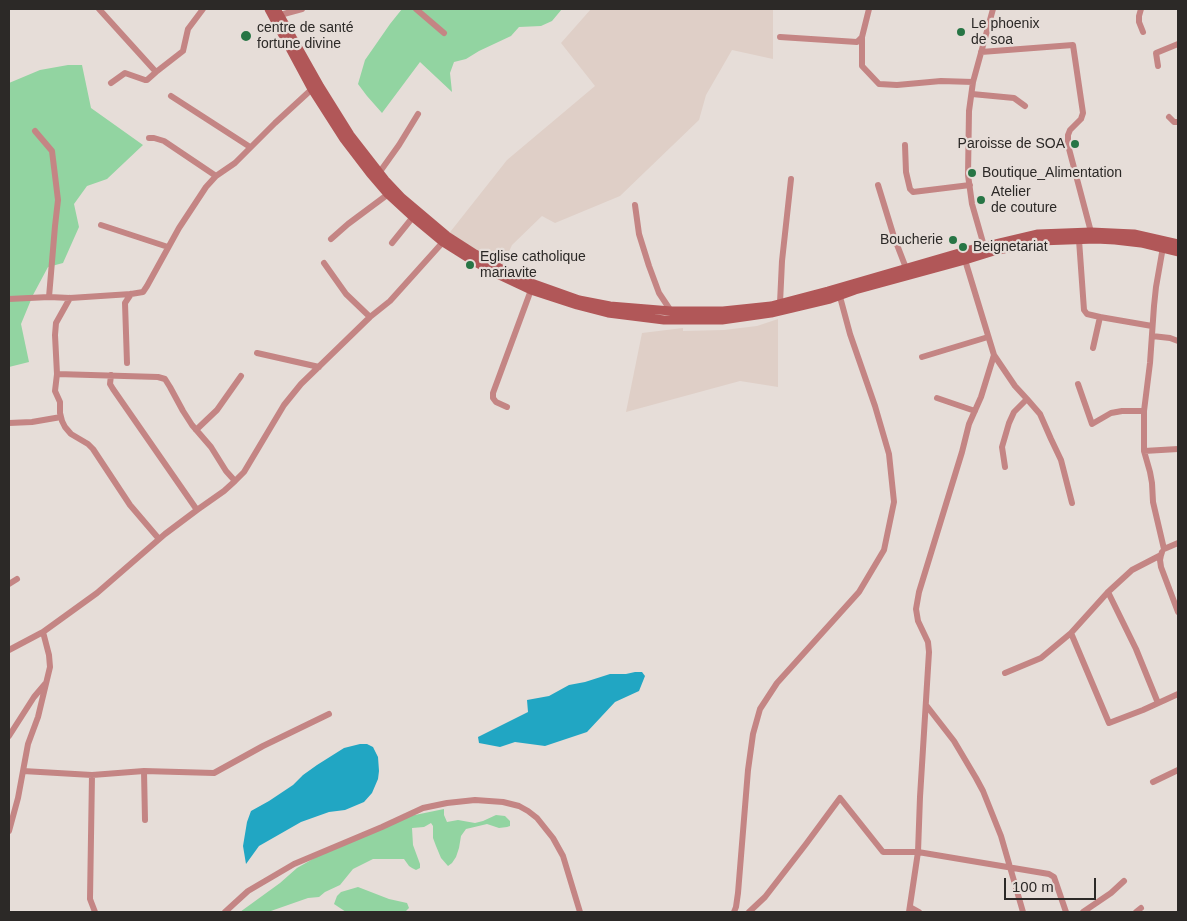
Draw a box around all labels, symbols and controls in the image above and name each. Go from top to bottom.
place label: Le phoenix de soa [971,16,1040,48]
place label: centre de santé fortune divine [257,20,354,52]
marker: Le phoenix de soa [955,26,967,38]
marker: centre de santé fortune divine [239,29,253,43]
place label: Paroisse de SOA [958,136,1065,152]
marker: Paroisse de SOA [1069,138,1081,150]
place label: Boutique_Alimentation [982,165,1122,181]
marker: Boutique_Alimentation [966,167,978,179]
place label: Atelier de couture [991,184,1057,216]
marker: Atelier de couture [975,194,987,206]
place label: Boucherie [880,232,943,248]
marker: Boucherie [947,234,959,246]
place label: Beignetariat [973,239,1048,255]
marker: Beignetariat [957,241,969,253]
place label: Eglise catholique mariavite [480,249,586,282]
marker: Eglise catholique mariavite [464,259,476,271]
scale bar [1007,868,1100,900]
text: 100 m [1012,878,1054,895]

